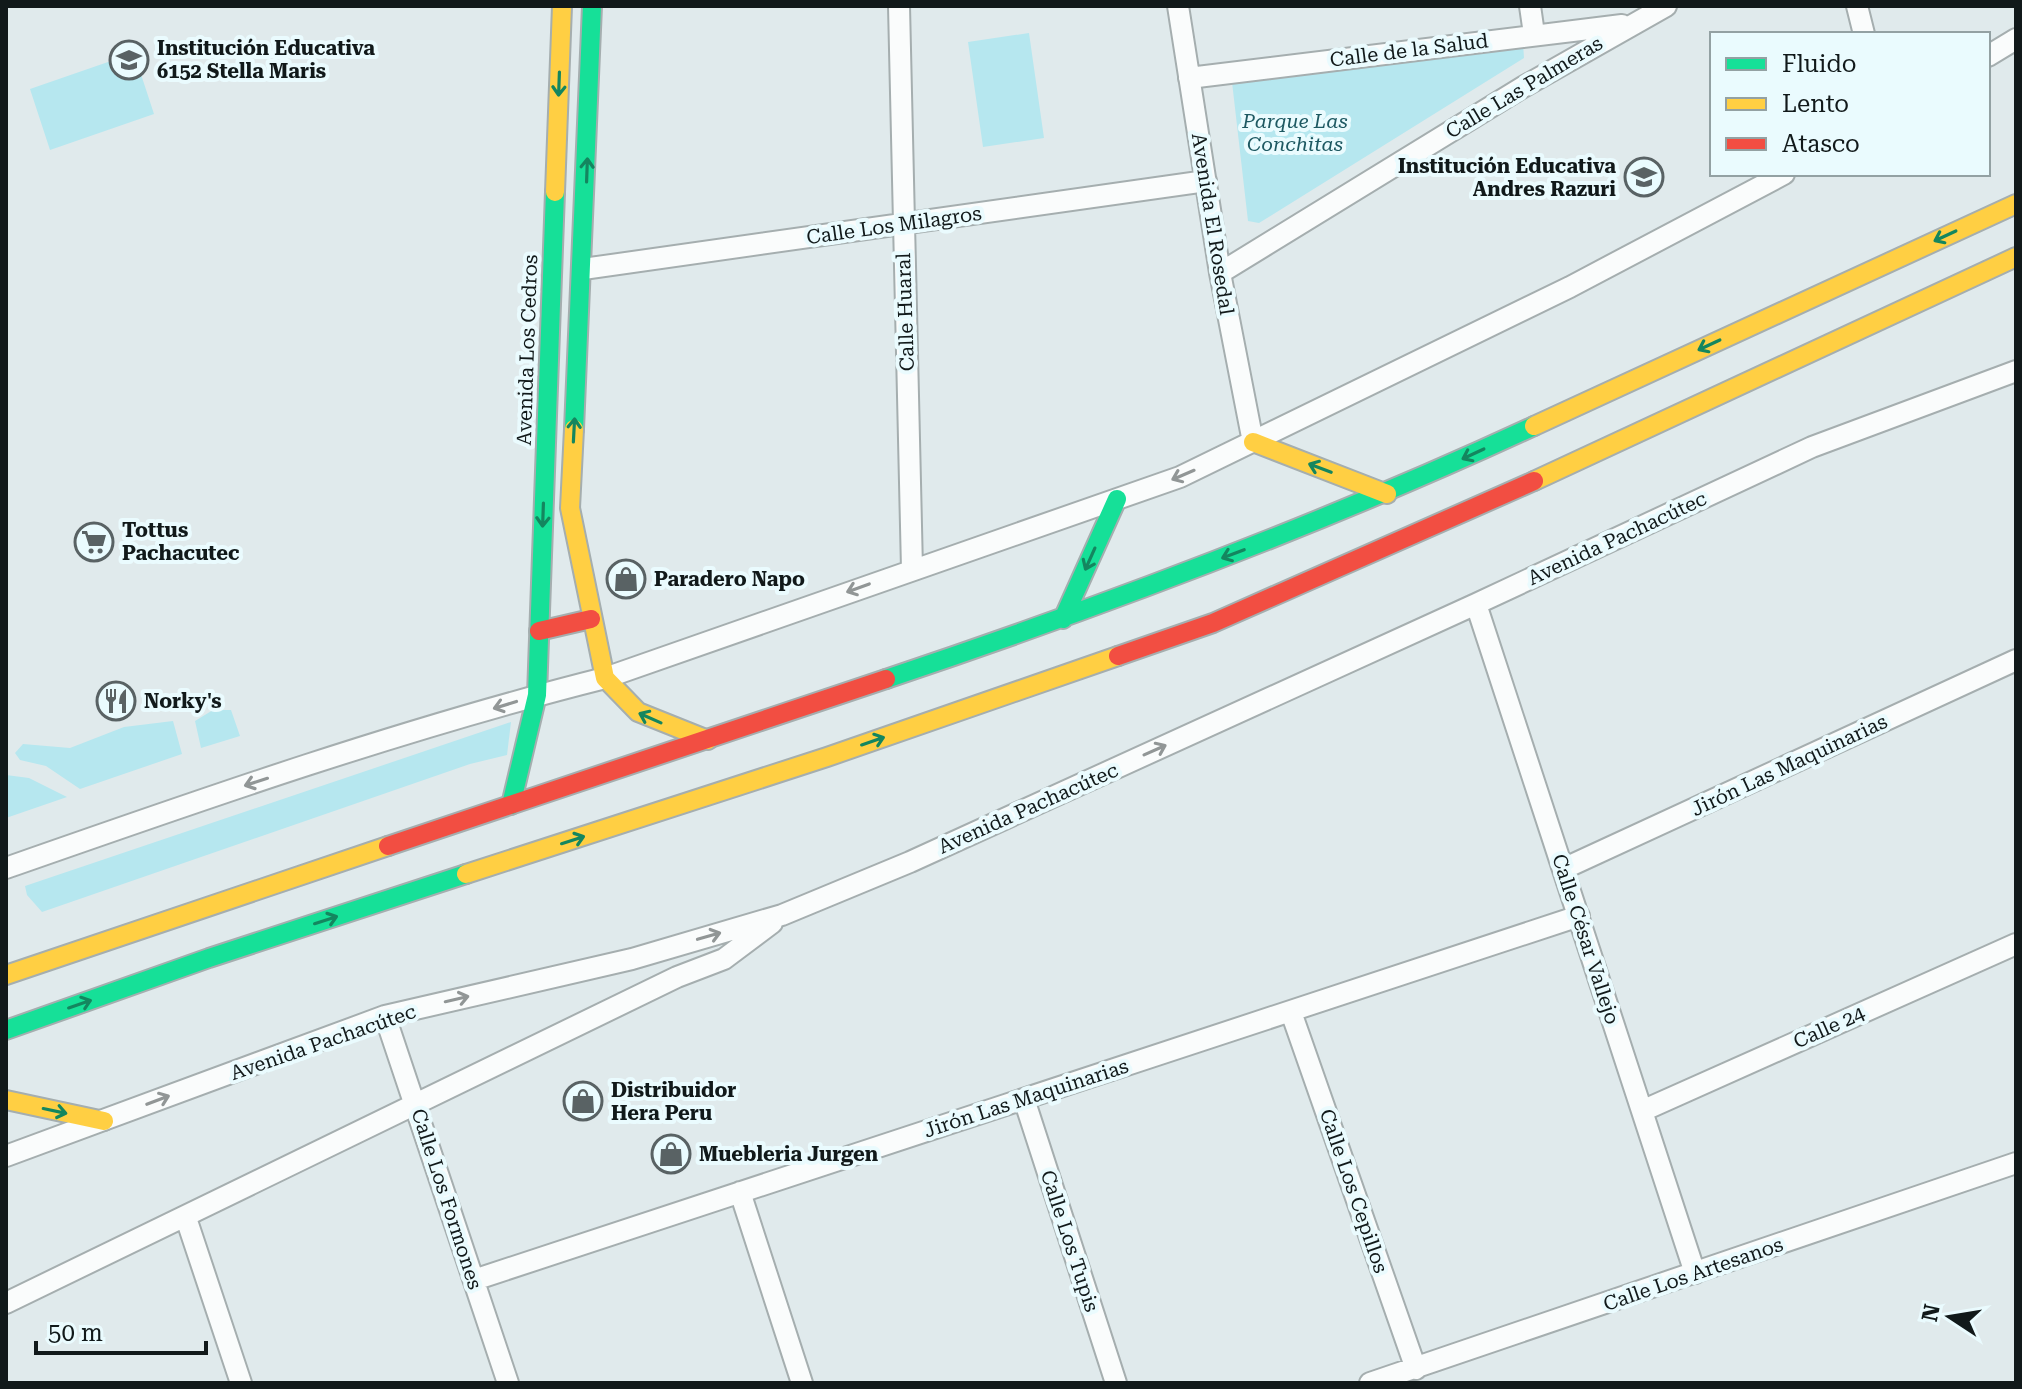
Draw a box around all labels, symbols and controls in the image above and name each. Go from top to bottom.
street label: Calle de la Salud [1328,28,1490,72]
street label: Calle Las Palmeras [1441,31,1607,143]
legend [1710,32,1990,176]
place label: Institución Educativa 6152 Stella Maris [157,36,375,83]
school or university icon: Institución Educativa 6152 Stella Maris [108,39,150,81]
text: Fluido [1782,50,1857,78]
one-way arrow [551,70,566,97]
text: Lento [1782,90,1849,118]
park label: Parque Las Conchitas [1241,109,1348,156]
text: Atasco [1782,130,1860,158]
street label: Avenida El Rosedal [1187,131,1239,317]
place label: Institución Educativa Andres Razuri [1398,154,1616,201]
school or university icon: Institución Educativa Andres Razuri [1623,156,1665,198]
one-way arrow [579,157,594,184]
street label: Calle Los Milagros [805,201,983,249]
one-way arrow [1933,229,1957,244]
street label: Calle Huaral [891,252,919,372]
street label: Avenida Los Cedros [512,254,542,446]
one-way arrow [1697,338,1721,353]
one-way arrow [567,417,582,444]
one-way arrow [1461,447,1485,462]
one-way arrow [1308,460,1333,474]
one-way arrow [1171,469,1195,484]
street label: Avenida Pachacútec [1524,486,1710,590]
one-way arrow [536,501,551,528]
place label: Tottus Pachacutec [122,518,240,565]
supermarket icon: Tottus Pachacutec [73,521,115,563]
one-way arrow [1082,547,1097,571]
one-way arrow [1221,548,1246,562]
shop icon: Paradero Napo [605,558,647,600]
place label: Paradero Napo [654,567,805,591]
one-way arrow [846,582,871,597]
restaurant icon: Norky's [95,680,137,722]
place label: Norky's [144,689,221,713]
one-way arrow [492,698,518,713]
one-way arrow [638,709,663,724]
street label: Jirón Las Maquinarias [1687,709,1891,821]
one-way arrow [860,732,885,747]
one-way arrow [1143,742,1167,757]
street label: Avenida Pachacútec [934,757,1122,859]
one-way arrow [244,775,270,790]
one-way arrow [560,831,585,846]
street label: Calle César Vallejo [1547,851,1625,1027]
one-way arrow [312,912,338,927]
one-way arrow [696,928,722,943]
one-way arrow [444,991,469,1006]
one-way arrow [67,995,92,1010]
street label: Avenida Pachacútec [227,999,419,1085]
street label: Calle 24 [1789,1000,1869,1053]
street label: Jirón Las Maquinarias [921,1054,1131,1142]
place label: Distribuidor Hera Peru [611,1078,736,1125]
shop icon: Distribuidor Hera Peru [562,1080,604,1122]
one-way arrow [145,1092,170,1106]
one-way arrow [42,1104,68,1119]
street label: Calle Los Formones [406,1106,488,1292]
street label: Calle Los Cepillos [1315,1106,1393,1276]
shop icon: Muebleria Jurgen [650,1133,692,1175]
place label: Muebleria Jurgen [699,1142,879,1166]
street label: Calle Los Tupis [1036,1167,1104,1315]
street label: Calle Los Artesanos [1600,1232,1786,1316]
north arrow [1910,1277,1990,1357]
text: N [1917,1302,1945,1324]
scale bar [36,1305,206,1355]
text: 50 m [48,1319,103,1347]

